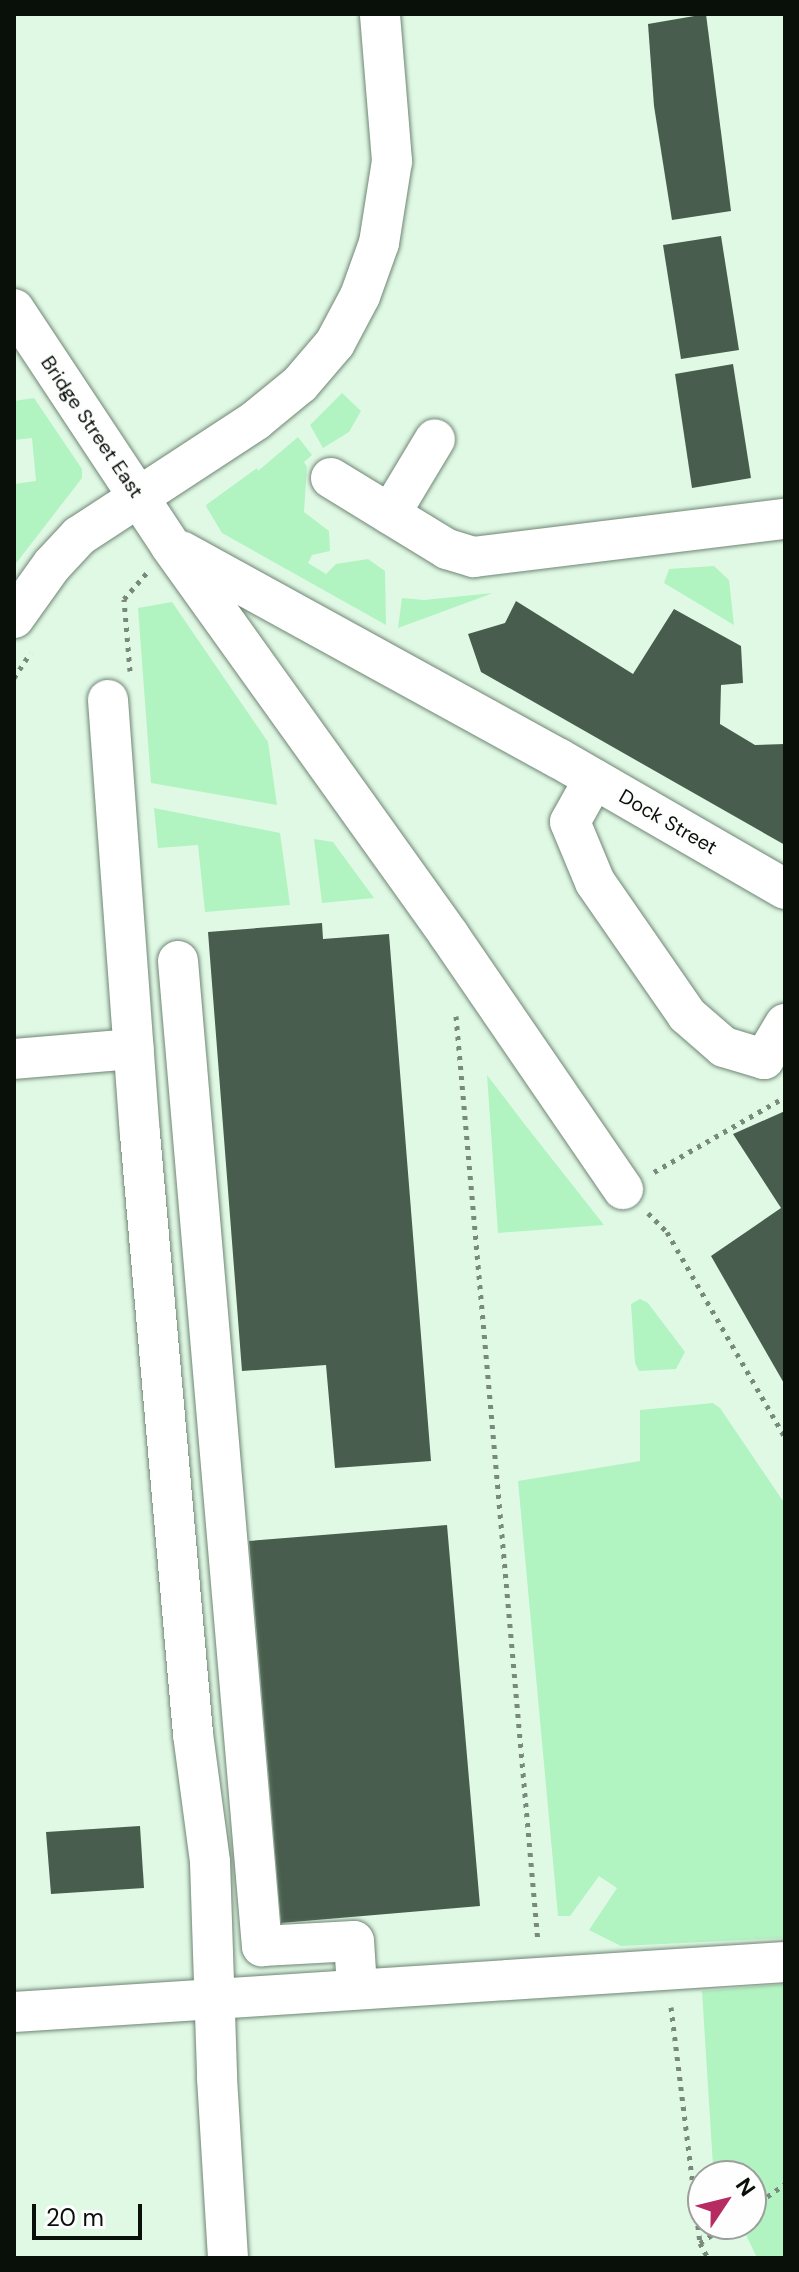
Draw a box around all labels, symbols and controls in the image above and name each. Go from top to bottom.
street label: Bridge Street East [36,352,148,502]
street label: Dock Street [615,784,721,860]
north arrow [687,2160,767,2240]
text: N [729,2172,762,2202]
scale bar [36,2188,146,2238]
text: 20 m [46,2202,104,2233]

